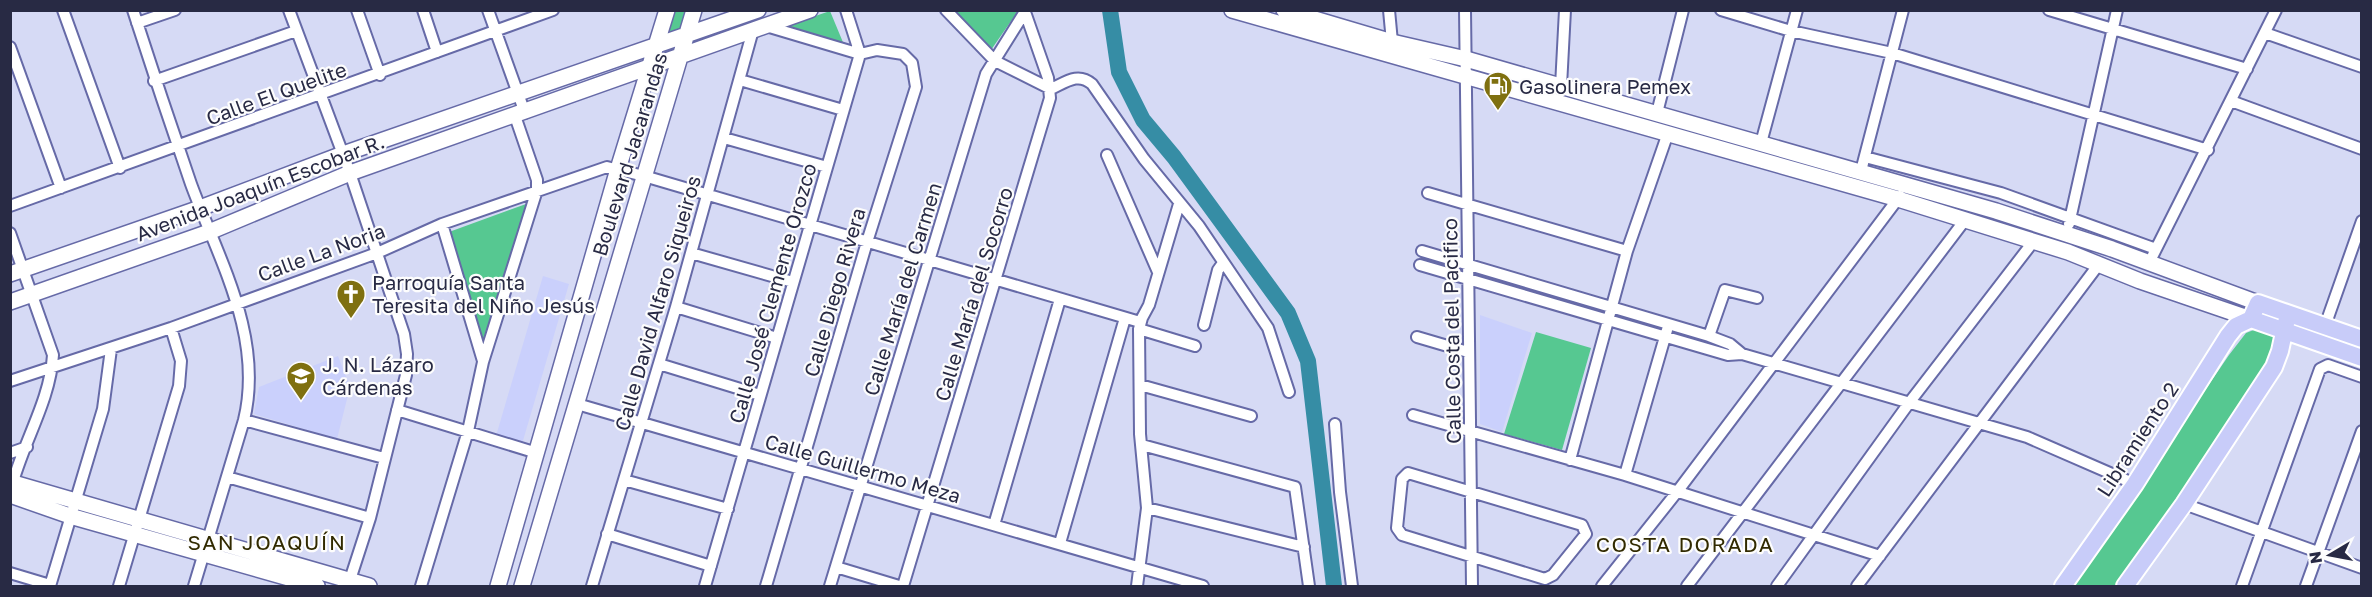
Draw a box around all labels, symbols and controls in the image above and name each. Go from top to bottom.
street label: Boulevard Jacarandas [587,49,671,259]
street label: Calle El Quelite [203,56,349,130]
fuel station icon: Gasolinera Pemex [1482,70,1514,112]
place label: Gasolinera Pemex [1519,74,1691,98]
street label: Avenida Joaquín Escobar R. [132,128,388,246]
street label: Calle José Clemente Orozco [723,160,821,426]
street label: Calle David Alfaro Siqueiros [609,173,705,433]
street label: Calle María del Carmen [858,179,946,399]
street label: Calle María del Socorro [929,184,1017,404]
street label: Calle Diego Rivera [798,205,870,379]
street label: Calle La Noria [254,218,388,286]
street label: Calle Costa del Pacifico [1437,218,1465,444]
place label: Parroquía Santa Teresita del Niño Jesús [372,270,595,317]
church icon: Parroquía Santa Teresita del Niño Jesús [335,278,367,320]
place label: J. N. Lázaro Cárdenas [322,352,434,399]
school or university icon: J. N. Lázaro Cárdenas [285,360,317,402]
street label: Libramiento 2 [2091,377,2183,501]
street label: Calle Guillermo Meza [762,429,964,507]
north arrow [2300,525,2360,585]
district label: SAN JOAQUÍN [188,529,346,555]
district label: COSTA DORADA [1596,531,1774,557]
text: N [2304,550,2326,565]

